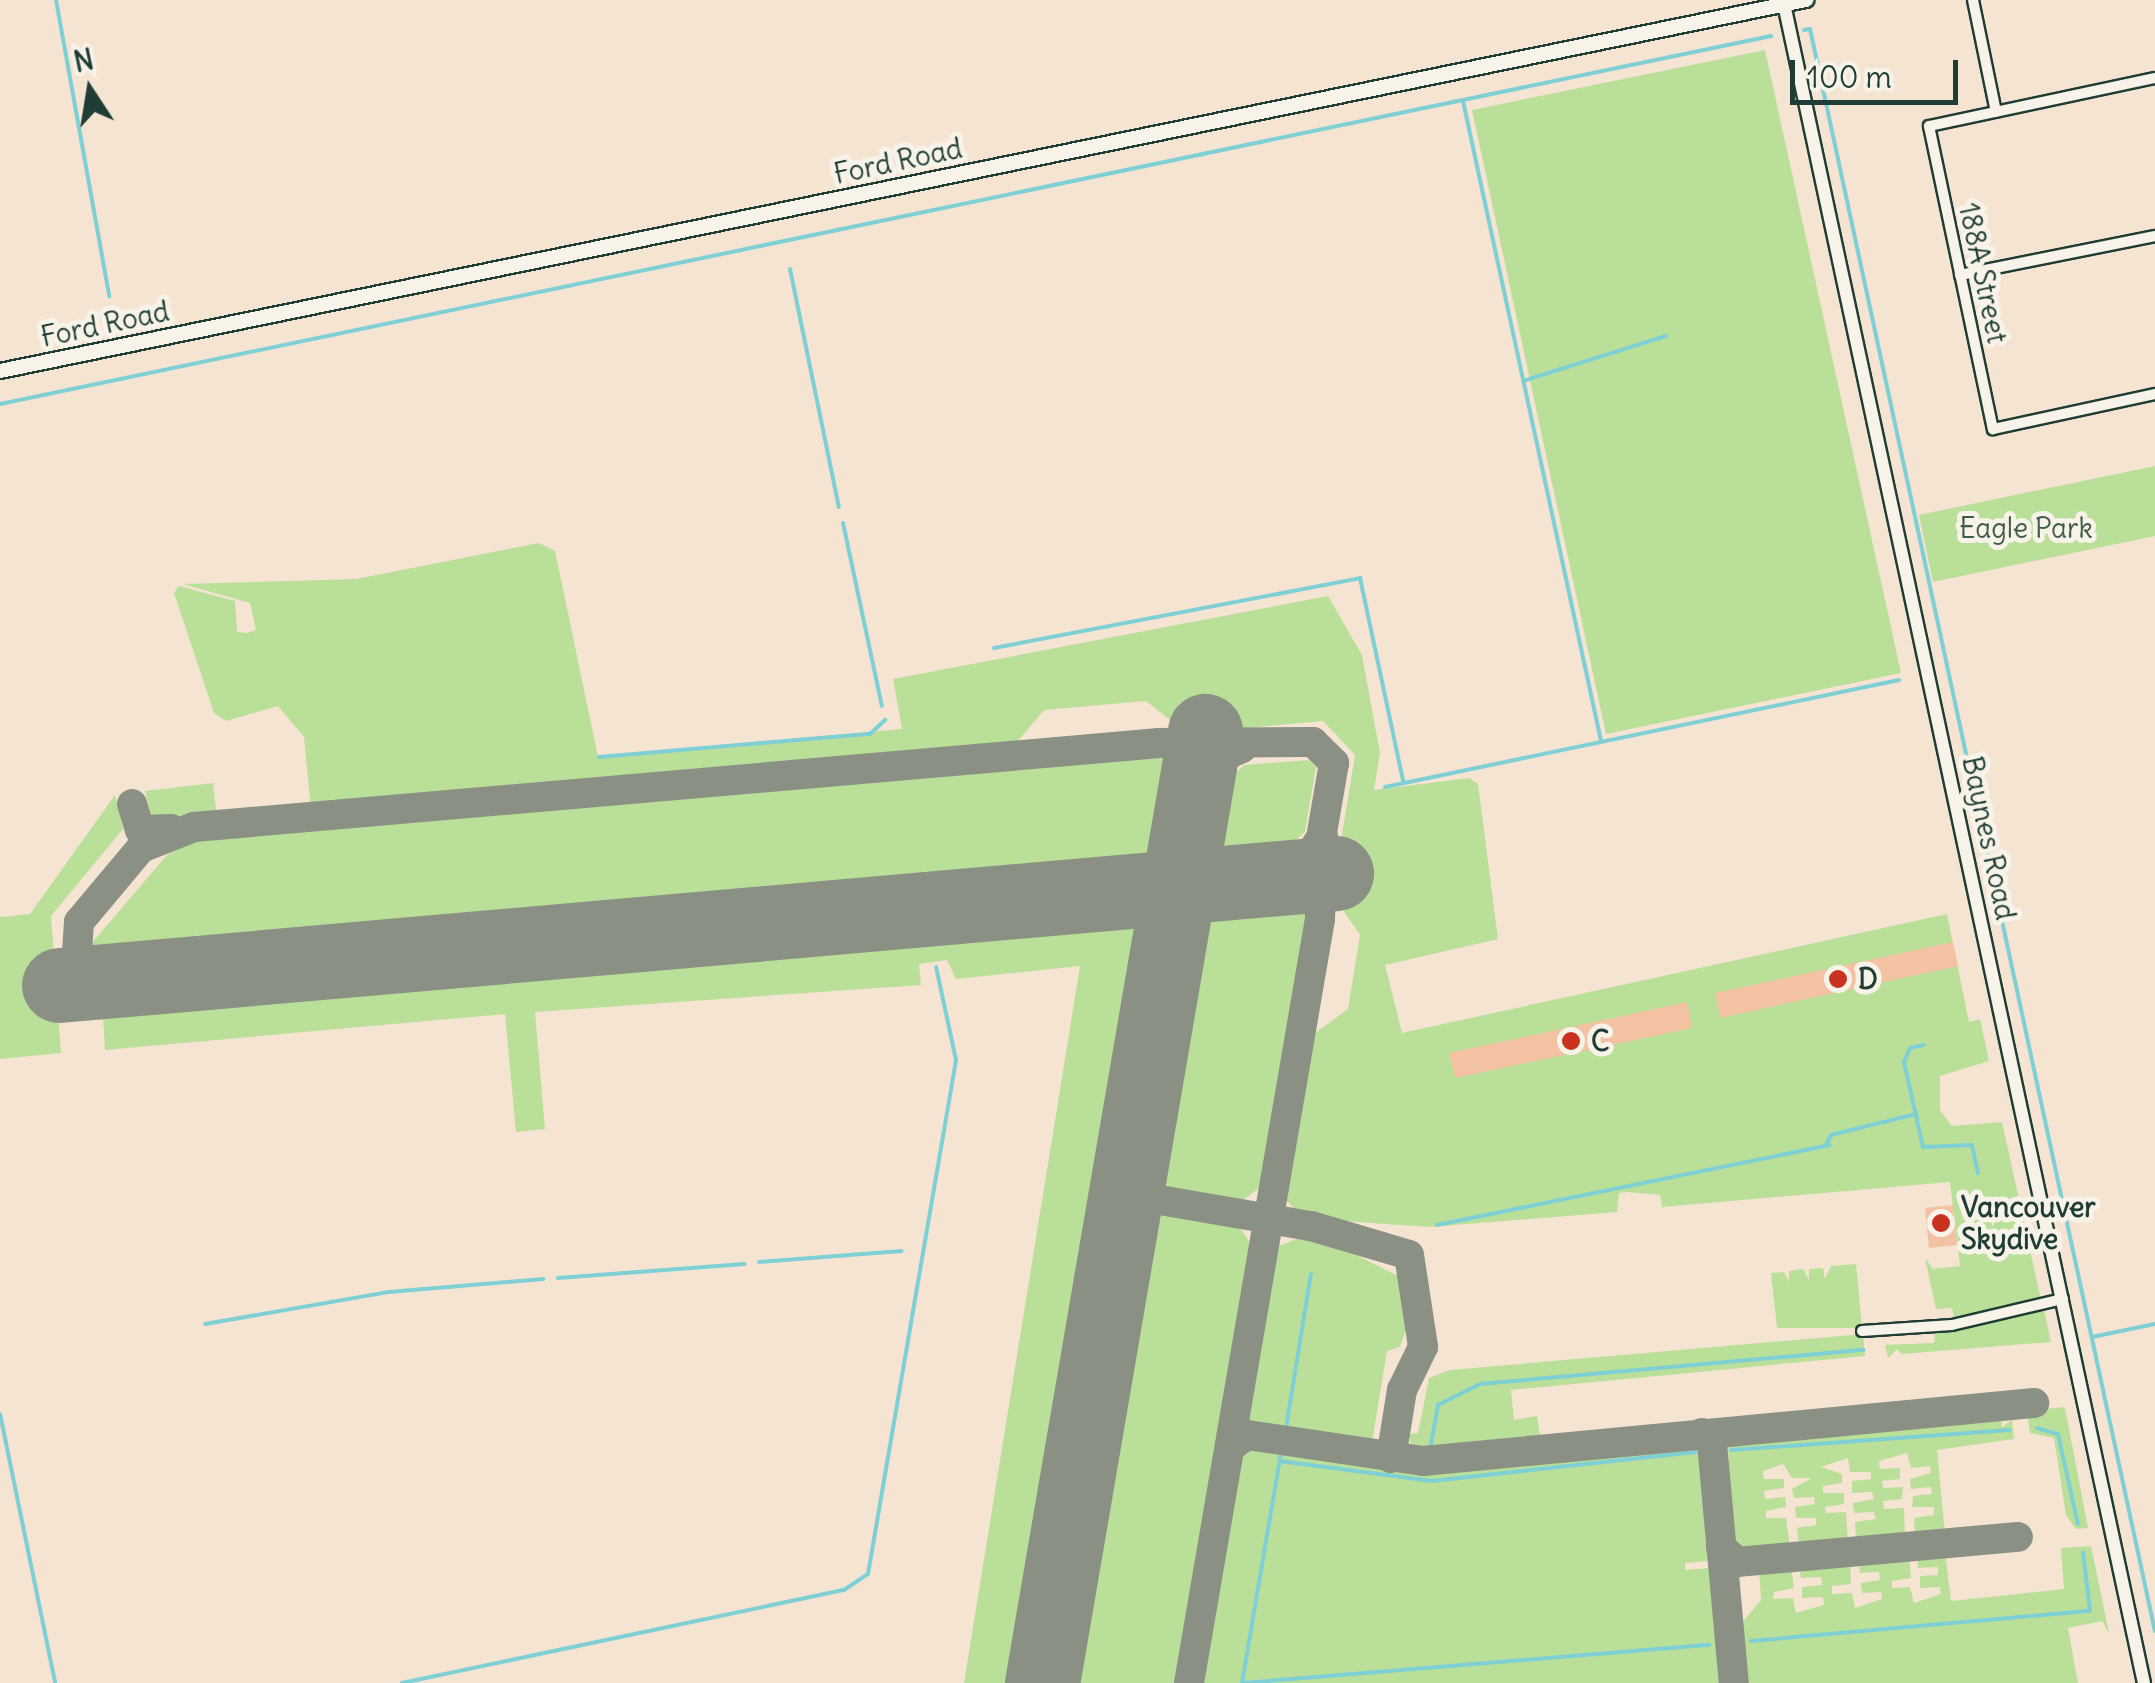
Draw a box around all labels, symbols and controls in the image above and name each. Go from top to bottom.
north arrow [40,40,140,140]
scale bar [1795,40,1962,102]
text: N [71,41,97,80]
text: 100 m [1807,58,1892,96]
street label: Ford Road [831,131,965,191]
street label: 188A Street [1952,200,2014,346]
street label: Ford Road [38,294,172,354]
park label: Eagle Park [1959,511,2093,545]
street label: Baynes Road [1955,753,2023,923]
place label: D [1858,962,1878,996]
marker: D [1827,968,1849,990]
place label: C [1591,1024,1609,1058]
marker: C [1560,1030,1582,1052]
place label: Vancouver Skydive [1961,1190,2096,1256]
marker: Vancouver Skydive [1930,1212,1952,1234]

